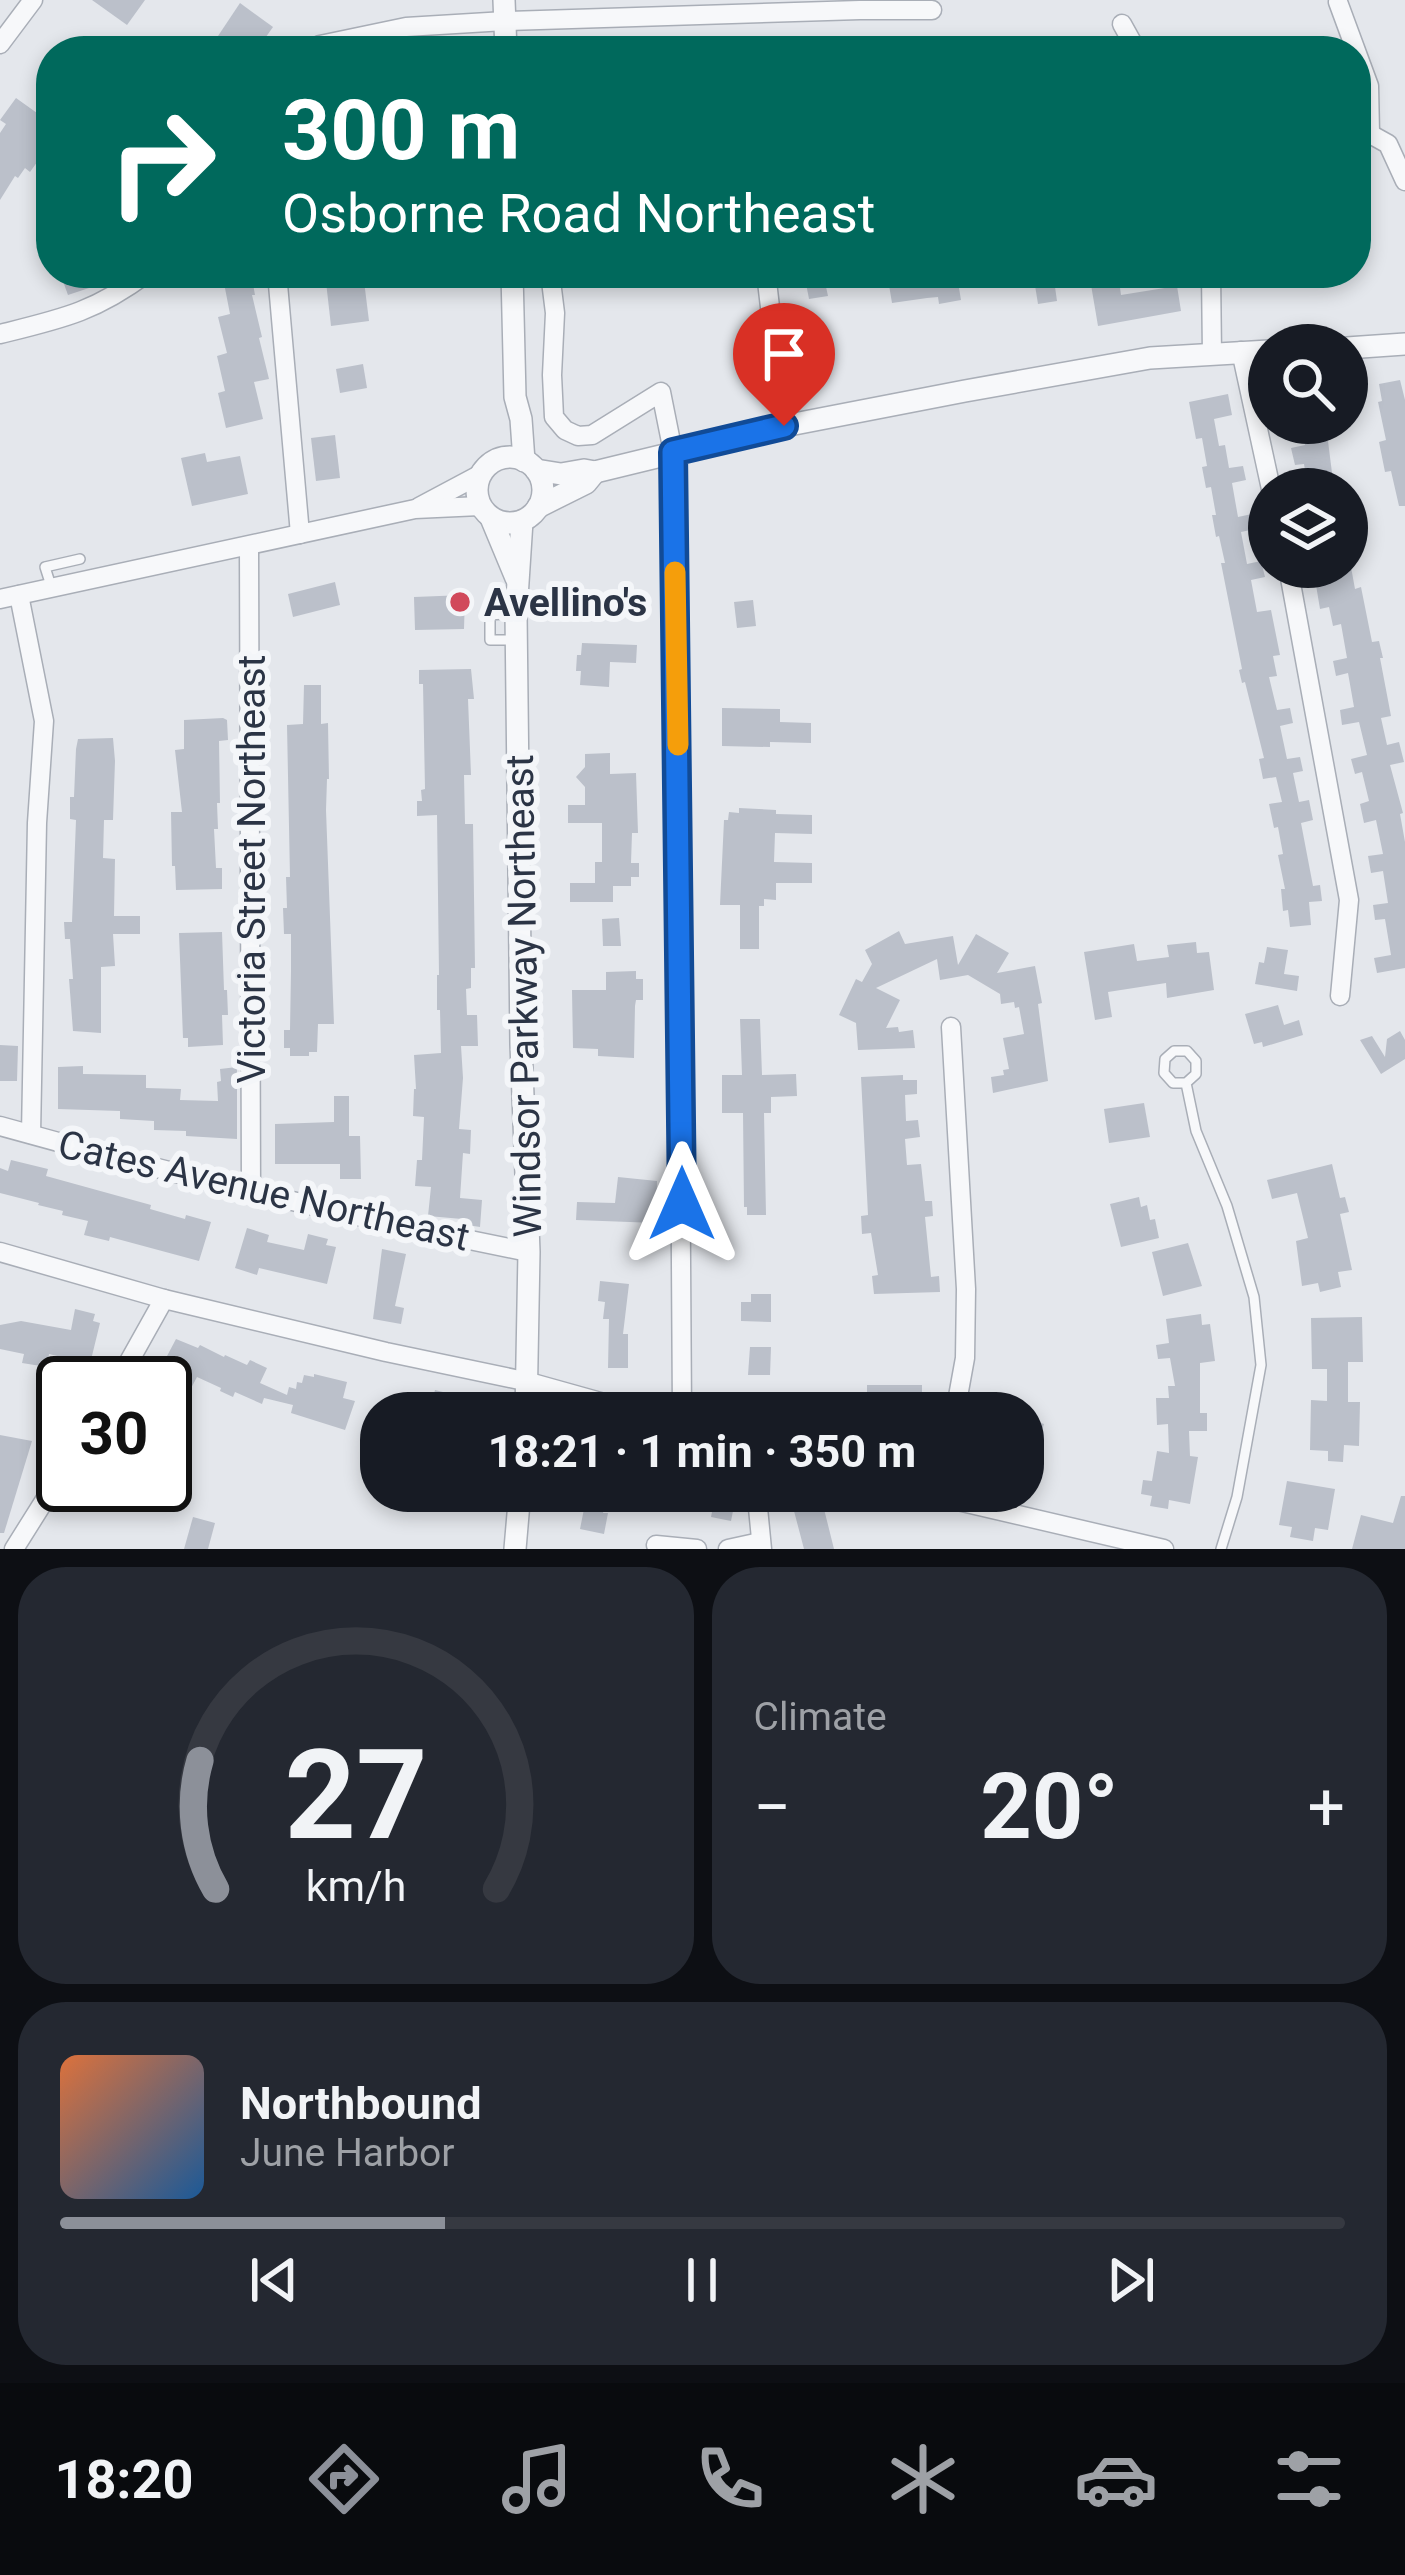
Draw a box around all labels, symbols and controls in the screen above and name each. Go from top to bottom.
text: 300 m [282,81,520,180]
icon: right [84,84,240,240]
text: Osborne Road Northeast [282,182,875,245]
pin [733,303,835,426]
icon: arrive [751,321,817,387]
map controls [1248,324,1368,588]
button: search [1248,324,1368,444]
button: layers [1248,468,1368,588]
place label: Avellino's [484,580,647,626]
marker: Avellino's [447,589,473,615]
street label: Victoria Street Northeast [229,655,275,1083]
street label: Windsor Parkway Northeast [497,754,551,1238]
street label: Cates Avenue Northeast [54,1121,474,1261]
position arrow [619,1141,745,1267]
speed limit sign: 30 [36,1356,192,1512]
text: 18:21 · 1 min · 350 m [488,1425,916,1478]
text: Climate [754,1694,887,1740]
text: 27 [284,1722,427,1868]
text: 20° [980,1755,1119,1860]
text: − [754,1769,791,1846]
text: + [1308,1769,1345,1846]
text: km/h [305,1860,406,1910]
text: Northbound [240,2077,482,2130]
text: June Harbor [240,2130,455,2176]
icon: previous [241,2247,307,2313]
icon: pause [669,2247,735,2313]
icon: next [1098,2247,1164,2313]
icon: directions [302,2437,386,2521]
icon: music [495,2437,579,2521]
icon: phone [688,2437,772,2521]
icon: climate [881,2437,965,2521]
icon: car [1074,2437,1158,2521]
icon: filters [1267,2437,1351,2521]
text: 18:20 [54,2448,194,2511]

